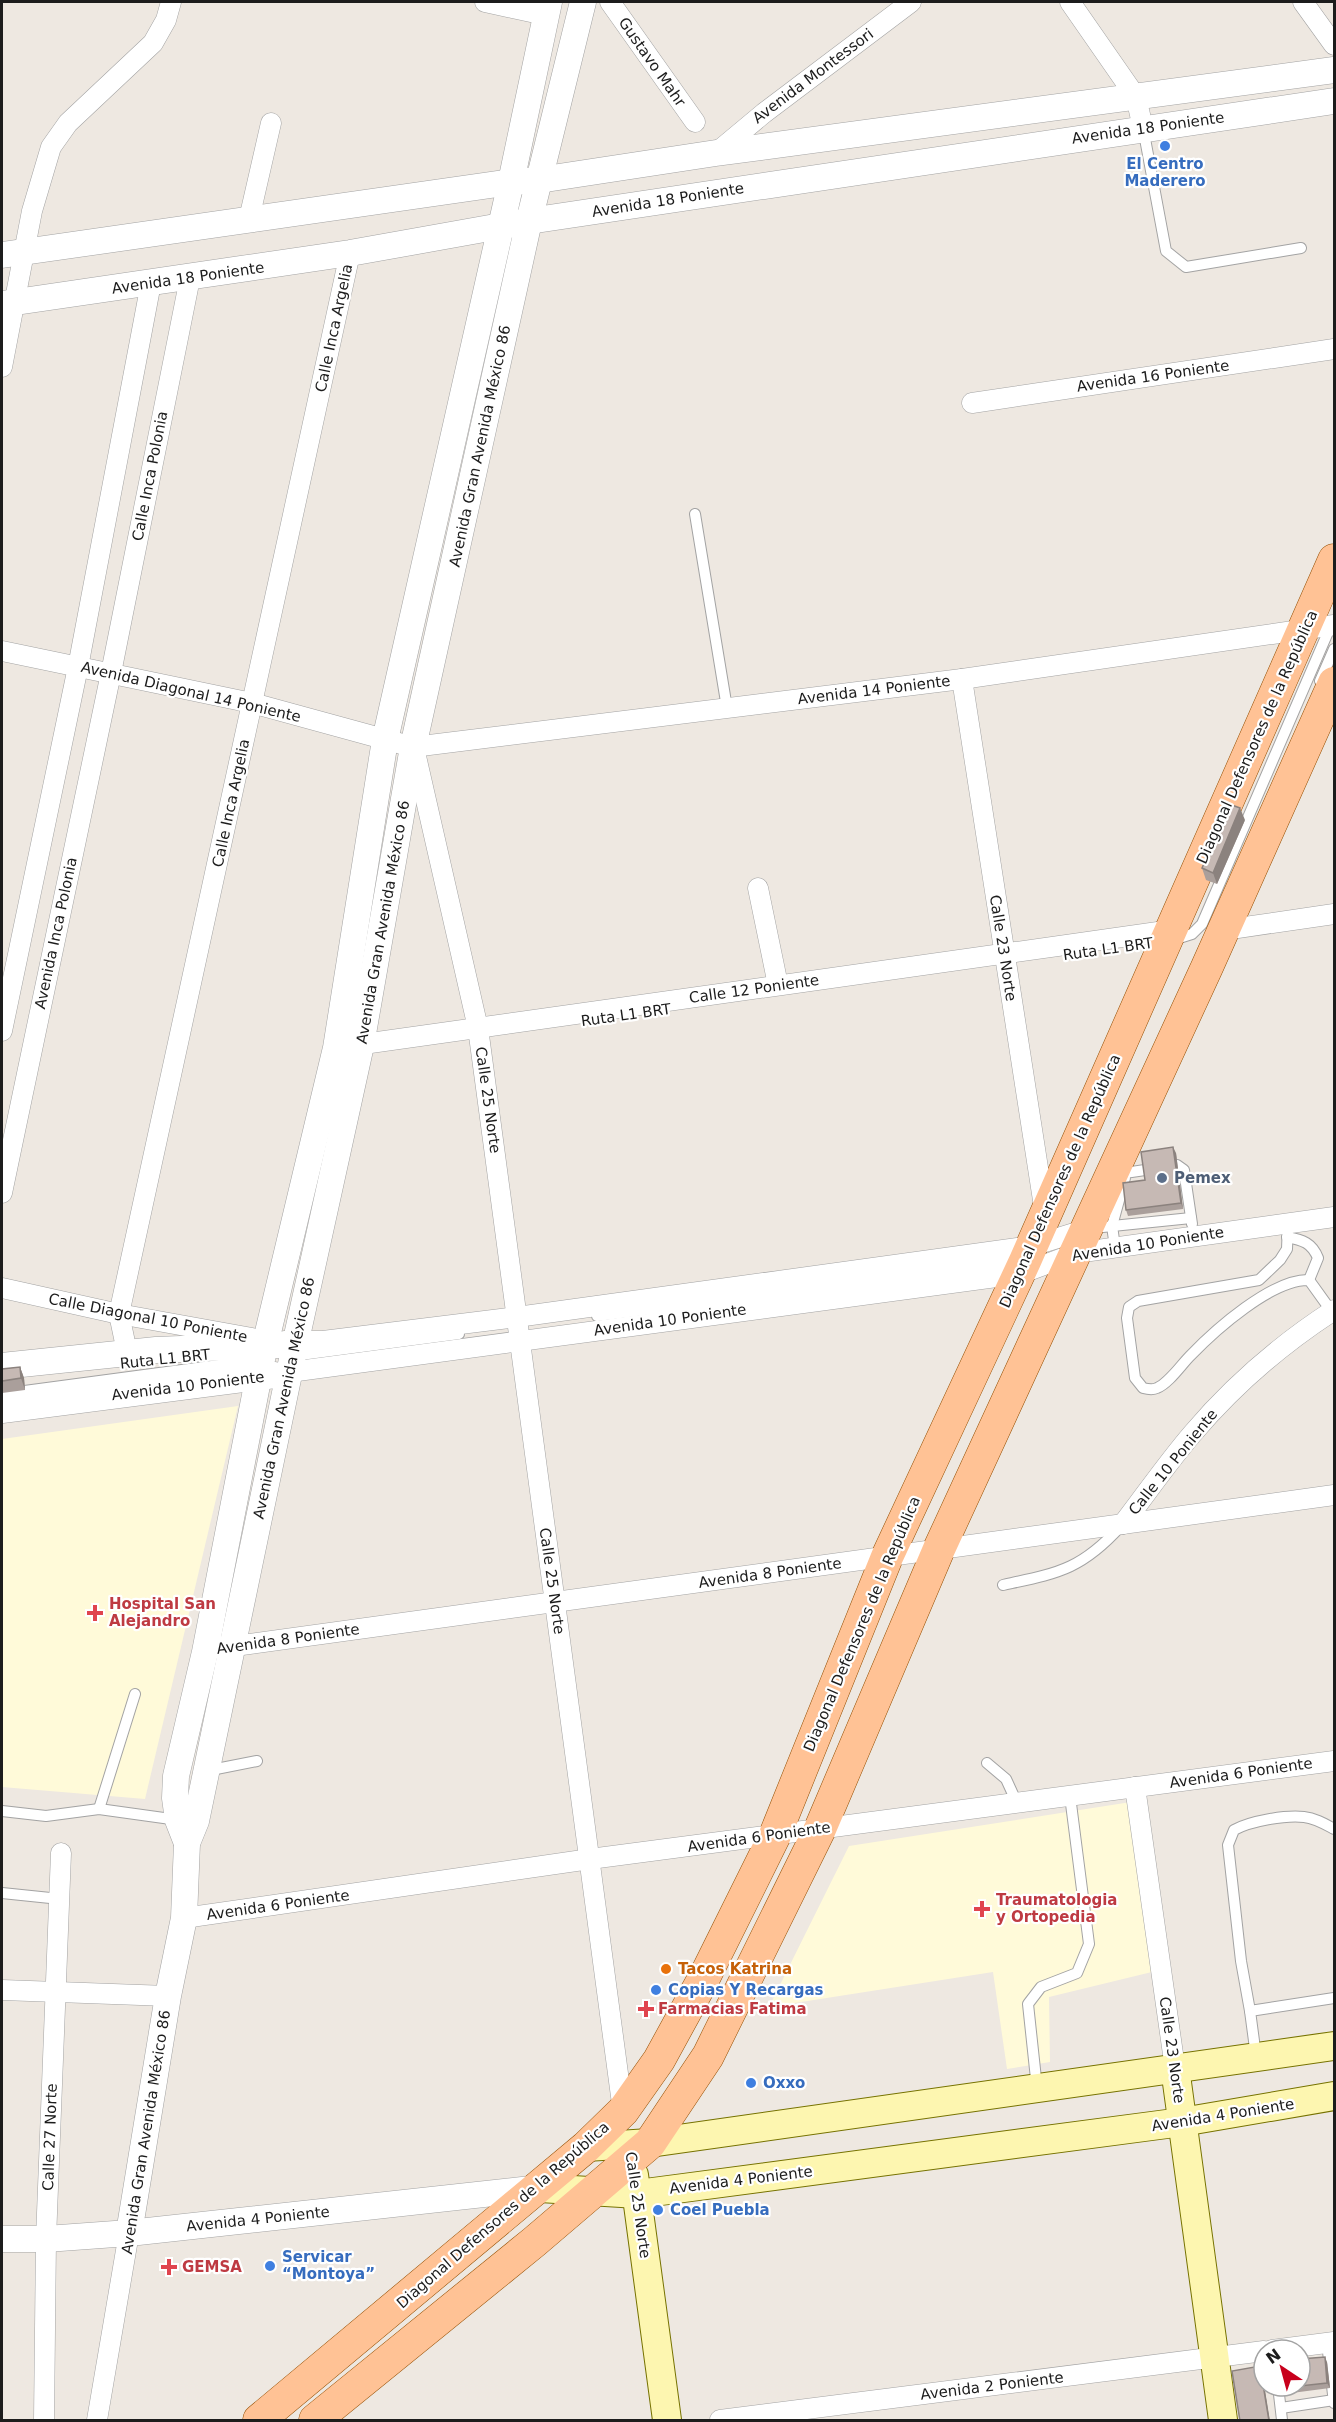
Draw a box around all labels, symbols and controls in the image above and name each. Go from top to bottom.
street label: Gustavo Mahr [615,14,690,111]
street label: Avenida Montessori [749,25,877,127]
street label: Avenida 18 Poniente [1071,108,1225,148]
marker: El Centro Maderero [1158,139,1172,153]
place label: El Centro Maderero [1124,155,1206,190]
street label: Avenida 18 Poniente [591,179,745,221]
street label: Avenida 18 Poniente [111,258,265,298]
street label: Calle Inca Argelia [312,262,356,394]
street label: Avenida Gran Avenida México 86 [446,323,514,569]
street label: Avenida 16 Poniente [1076,356,1230,396]
street label: Calle Inca Polonia [129,409,171,543]
street label: Diagonal Defensores de la República [1193,607,1321,867]
street label: Avenida Diagonal 14 Poniente [79,658,303,726]
street label: Avenida 14 Poniente [797,672,951,708]
street label: Calle Inca Argelia [209,737,253,869]
street label: Avenida Gran Avenida México 86 [353,799,413,1045]
street label: Avenida Inca Polonia [31,855,81,1011]
street label: Calle 23 Norte [986,893,1020,1003]
street label: Ruta L1 BRT [1062,934,1155,964]
street label: Calle 12 Poniente [688,971,820,1007]
street label: Ruta L1 BRT [580,1000,673,1030]
street label: Calle 25 Norte [472,1046,504,1154]
street label: Diagonal Defensores de la República [996,1051,1124,1311]
place label: Pemex [1174,1169,1231,1187]
marker: Pemex [1155,1171,1169,1185]
street label: Avenida 10 Poniente [1071,1223,1225,1265]
street label: Avenida Gran Avenida México 86 [250,1275,318,1521]
street label: Calle Diagonal 10 Poniente [47,1290,249,1346]
street label: Avenida 10 Poniente [593,1300,747,1340]
street label: Ruta L1 BRT [119,1345,212,1373]
street label: Avenida 10 Poniente [111,1368,265,1404]
street label: Calle 10 Poniente [1125,1405,1221,1519]
street label: Diagonal Defensores de la República [800,1494,924,1754]
street label: Calle 25 Norte [536,1527,568,1635]
street label: Avenida 8 Poniente [697,1554,843,1592]
place label: Hospital San Alejandro [109,1595,216,1630]
marker: Hospital San Alejandro [86,1604,104,1622]
street label: Avenida 8 Poniente [215,1620,361,1658]
street label: Avenida 6 Poniente [1168,1754,1314,1792]
street label: Avenida 6 Poniente [686,1818,832,1856]
street label: Avenida 6 Poniente [205,1886,351,1924]
place label: Traumatologia y Ortopedia [996,1891,1117,1926]
marker: Traumatologia y Ortopedia [973,1900,991,1918]
place label: Tacos Katrina [678,1960,792,1978]
marker: Tacos Katrina [659,1962,673,1976]
place label: Copias Y Recargas [668,1981,824,1999]
marker: Copias Y Recargas [649,1983,663,1997]
street label: Calle 23 Norte [1156,1996,1188,2104]
place label: Farmacias Fatima [658,2000,807,2018]
marker: Farmacias Fatima [639,2002,653,2016]
street label: Avenida Gran Avenida México 86 [118,2009,174,2255]
place label: Oxxo [763,2074,805,2092]
marker: Oxxo [744,2076,758,2090]
street label: Calle 27 Norte [39,2083,61,2191]
street label: Avenida 4 Poniente [1150,2095,1296,2135]
street label: Diagonal Defensores de la República [393,2118,613,2312]
street label: Calle 25 Norte [622,2151,654,2259]
street label: Avenida 4 Poniente [668,2162,814,2198]
place label: Coel Puebla [670,2201,770,2219]
street label: Avenida 4 Poniente [185,2203,331,2235]
marker: Coel Puebla [651,2203,665,2217]
place label: Servicar “Montoya” [282,2248,375,2283]
marker: GEMSA [160,2258,178,2276]
place label: GEMSA [182,2258,242,2276]
marker: Servicar “Montoya” [263,2259,277,2273]
north arrow [1252,2338,1312,2398]
text: N [1262,2345,1284,2368]
street label: Avenida 2 Poniente [919,2368,1065,2404]

